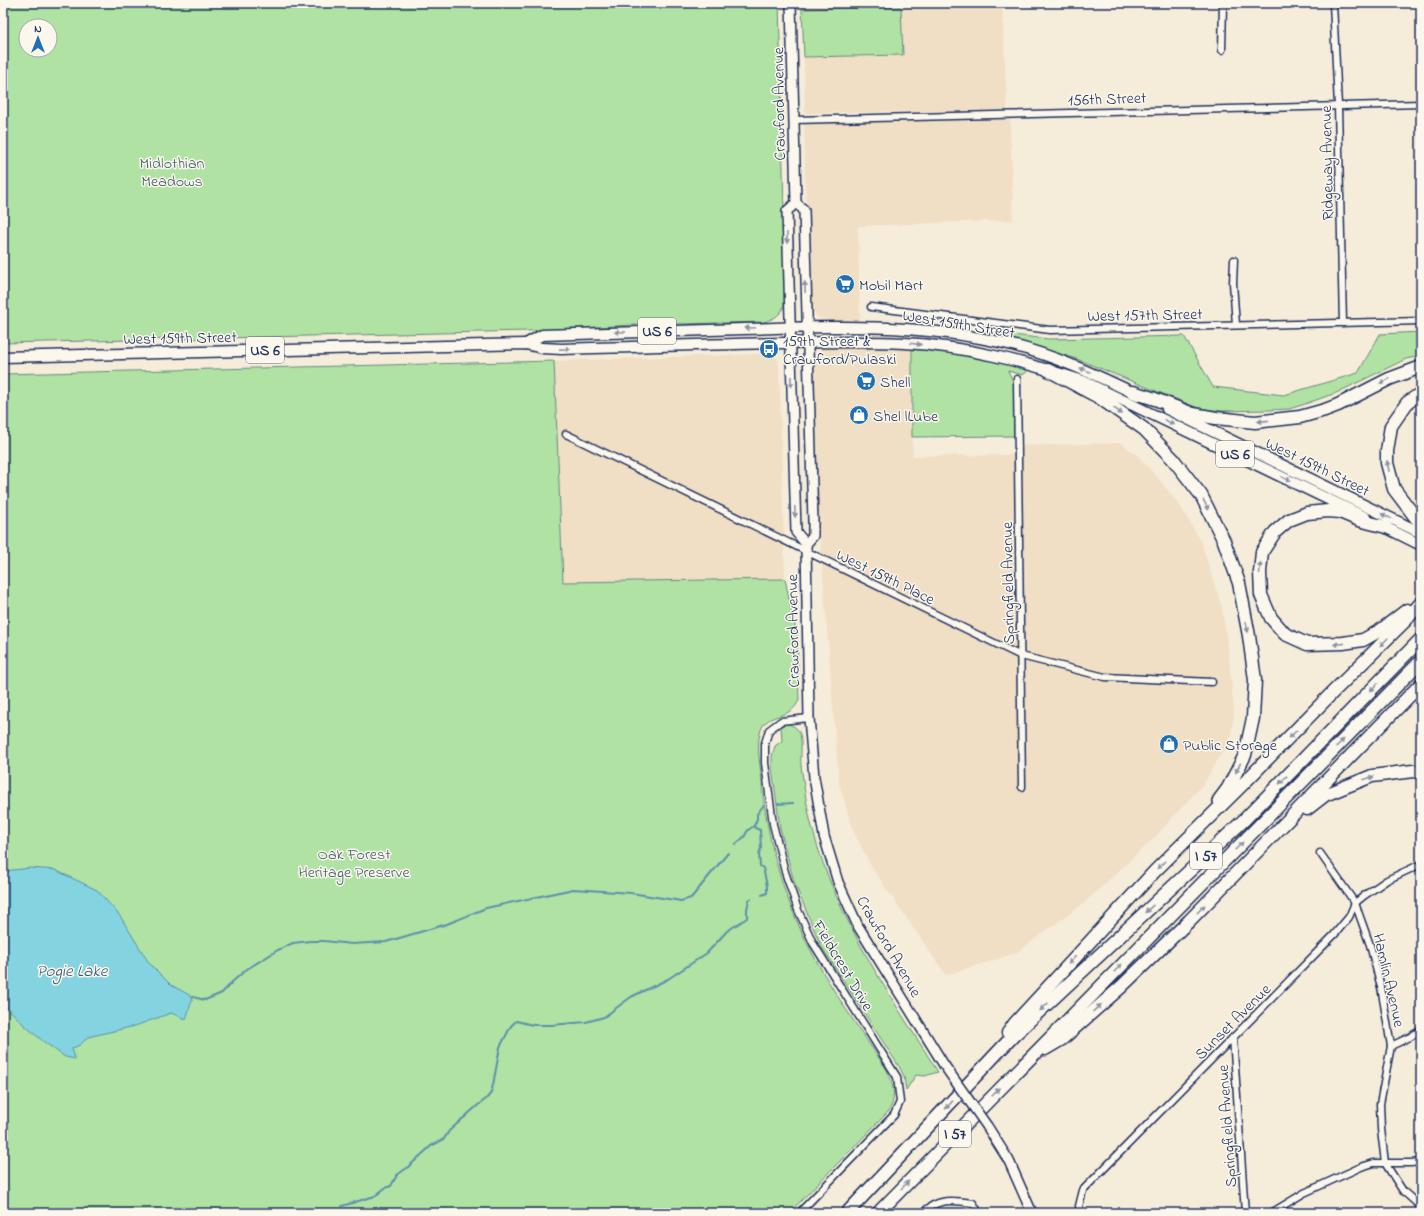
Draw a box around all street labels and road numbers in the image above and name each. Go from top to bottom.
street label: Crawford Avenue [767,46,793,161]
street label: 156th Street [1067,87,1147,113]
street label: Ridgeway Avenue [1315,104,1341,221]
street label: West 157th Street [1087,303,1203,329]
street label: West 159th Street [901,304,1017,346]
road number: US 6 [638,318,676,344]
street label: West 159th Street [123,326,238,352]
road number: US 6 [246,337,284,363]
street label: West 159th Street [1261,432,1374,504]
road number: US 6 [1216,441,1254,467]
street label: Springfield Avenue [996,520,1022,645]
street label: West 159th Place [832,544,939,612]
street label: Crawford Avenue [781,573,807,688]
road number: I 57 [1190,843,1222,869]
street label: Crawford Avenue [850,892,927,1003]
street label: Fieldcrest Drive [805,915,879,1017]
street label: Hamlin Avenue [1366,931,1411,1031]
street label: Sunset Avenue [1190,978,1278,1066]
street label: Springfield Avenue [1212,1063,1244,1188]
road number: I 57 [939,1121,971,1147]

